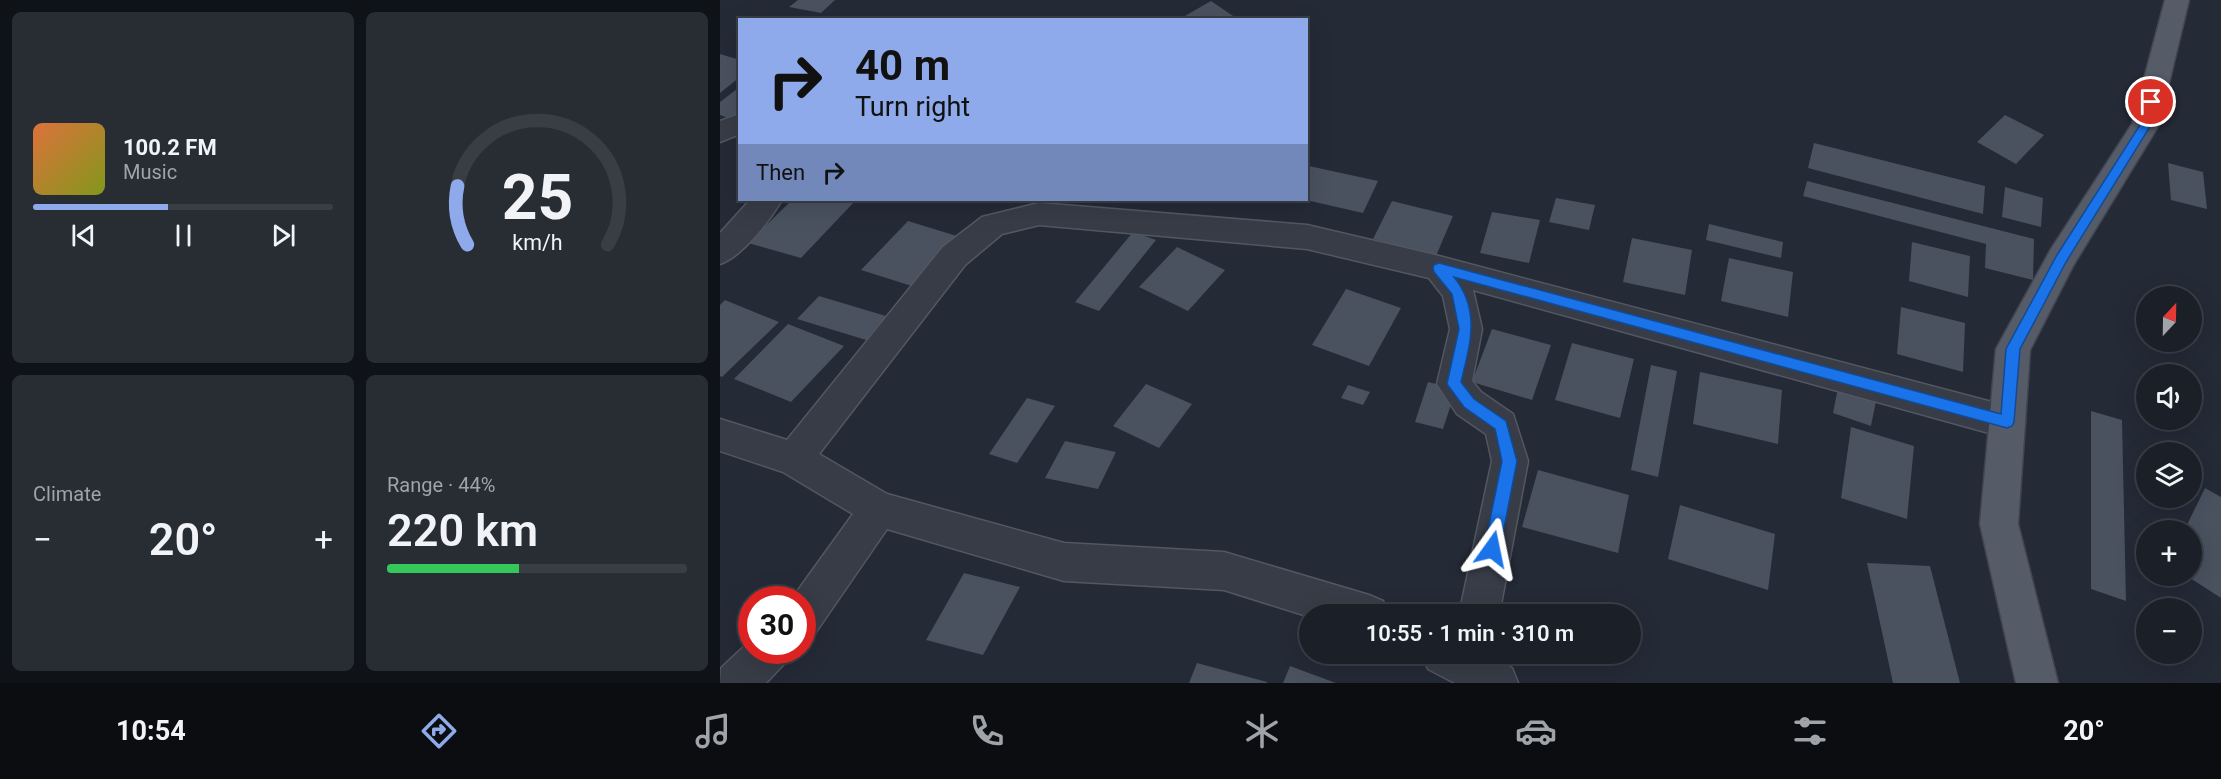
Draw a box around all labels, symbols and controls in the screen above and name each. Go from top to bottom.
text: 40 m [855,41,950,90]
icon: right [756,42,834,120]
pin [2125,76,2176,127]
icon: arrive [2134,85,2167,118]
text: Turn right [855,91,970,123]
text: 100.2 FM [123,135,217,160]
icon: right [817,156,850,189]
text: Music [123,160,177,184]
text: Then [756,160,805,185]
text: 25 [501,161,573,234]
icon: previous [67,219,100,252]
icon: pause [167,219,200,252]
icon: next [267,219,300,252]
text: km/h [512,230,562,255]
north arrow [2136,286,2202,352]
map controls [2136,286,2202,664]
button: sound [2136,364,2202,430]
button: layers [2136,442,2202,508]
text: Range · 44% [387,473,495,497]
text: Climate [33,482,101,506]
text: 220 km [387,504,538,557]
text: 20° [149,513,217,566]
position arrow [1460,517,1524,581]
text: − [33,520,52,559]
text: + [314,520,333,559]
button: + [2136,520,2202,586]
speed limit sign: 30 [738,586,816,664]
button: − [2136,598,2202,664]
text: 10:55 · 1 min · 310 m [1366,621,1574,646]
icon: directions [418,710,460,752]
icon: music [692,710,734,752]
icon: phone [966,710,1008,752]
icon: climate [1241,710,1283,752]
icon: car [1515,710,1557,752]
icon: filters [1789,710,1831,752]
text: 10:54 [116,715,186,747]
text: 20° [2063,715,2105,747]

